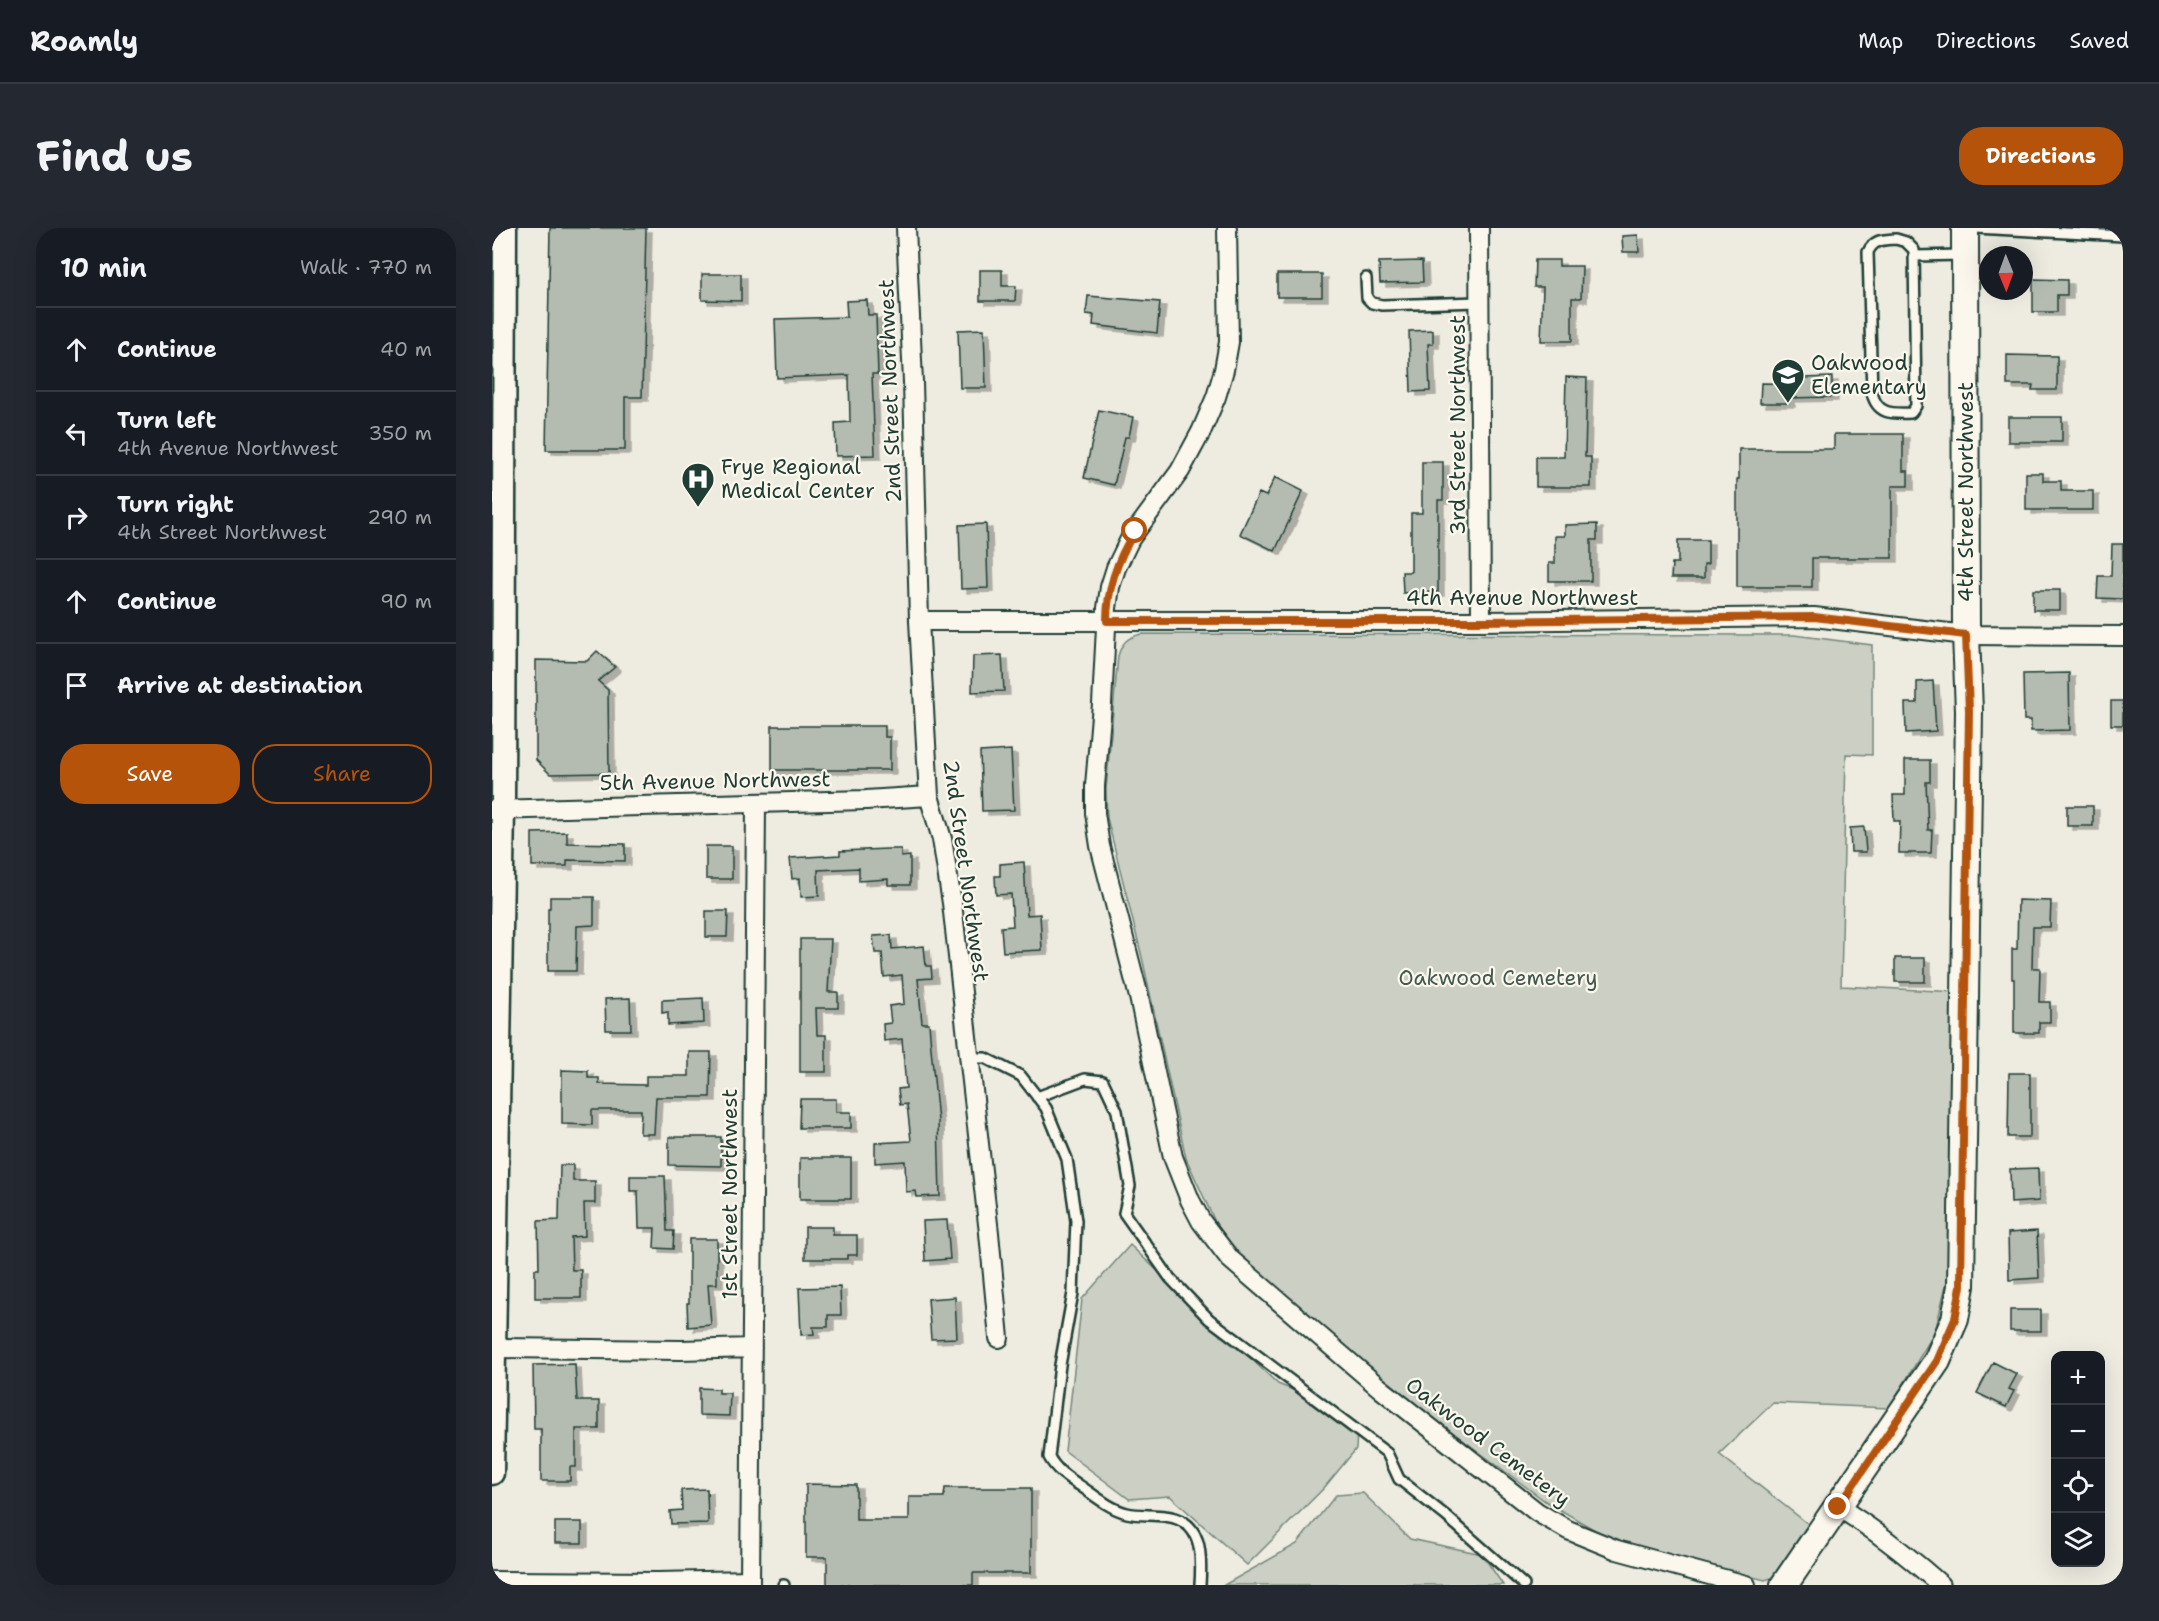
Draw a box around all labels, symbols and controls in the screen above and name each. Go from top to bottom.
text: Roamly [30,22,138,60]
text: Map [1858,27,1903,55]
text: Directions [1936,27,2036,55]
text: Saved [2069,27,2129,55]
button: Directions [1959,127,2123,185]
text: Find us [36,128,193,184]
north arrow [1979,246,2033,300]
text: 10 min [60,250,147,285]
text: Walk · 770 m [300,254,432,280]
street label: 2nd Street Northwest [872,279,908,503]
street label: 3rd Street Northwest [1444,315,1472,535]
icon: ahead [60,333,93,366]
text: Continue [117,335,217,364]
text: 40 m [380,336,432,362]
place label: Oakwood Elementary [1811,349,1927,401]
school or university icon: Oakwood Elementary [1770,357,1806,404]
street label: 4th Street Northwest [1952,382,1980,602]
text: Turn left [117,406,216,435]
icon: left [60,417,93,450]
text: 350 m [368,420,432,446]
text: 4th Avenue Northwest [117,435,339,461]
place label: Frye Regional Medical Center [721,453,875,505]
hospital icon: Frye Regional Medical Center [680,461,716,508]
text: Turn right [117,490,234,519]
icon: right [60,501,93,534]
text: 290 m [367,504,432,530]
route start [1121,517,1147,543]
text: 4th Street Northwest [117,519,327,545]
street label: 4th Avenue Northwest [1406,584,1638,612]
icon: ahead [60,585,93,618]
text: Continue [117,587,217,616]
text: 90 m [380,588,432,614]
icon: arrive [60,669,93,702]
text: Arrive at destination [117,671,363,700]
button: Save [60,744,240,804]
button: Share [252,744,432,804]
street label: 2nd Street Northwest [937,758,995,984]
street label: 5th Avenue Northwest [599,765,831,797]
park label: Oakwood Cemetery [1398,964,1598,992]
street label: 1st Street Northwest [716,1089,744,1299]
map controls [2051,1351,2105,1567]
button: + [2051,1351,2105,1405]
street label: Oakwood Cemetery [1400,1371,1576,1513]
button: − [2051,1405,2105,1459]
button: locate [2051,1459,2105,1513]
route end [1824,1493,1850,1519]
button: layers [2051,1513,2105,1567]

